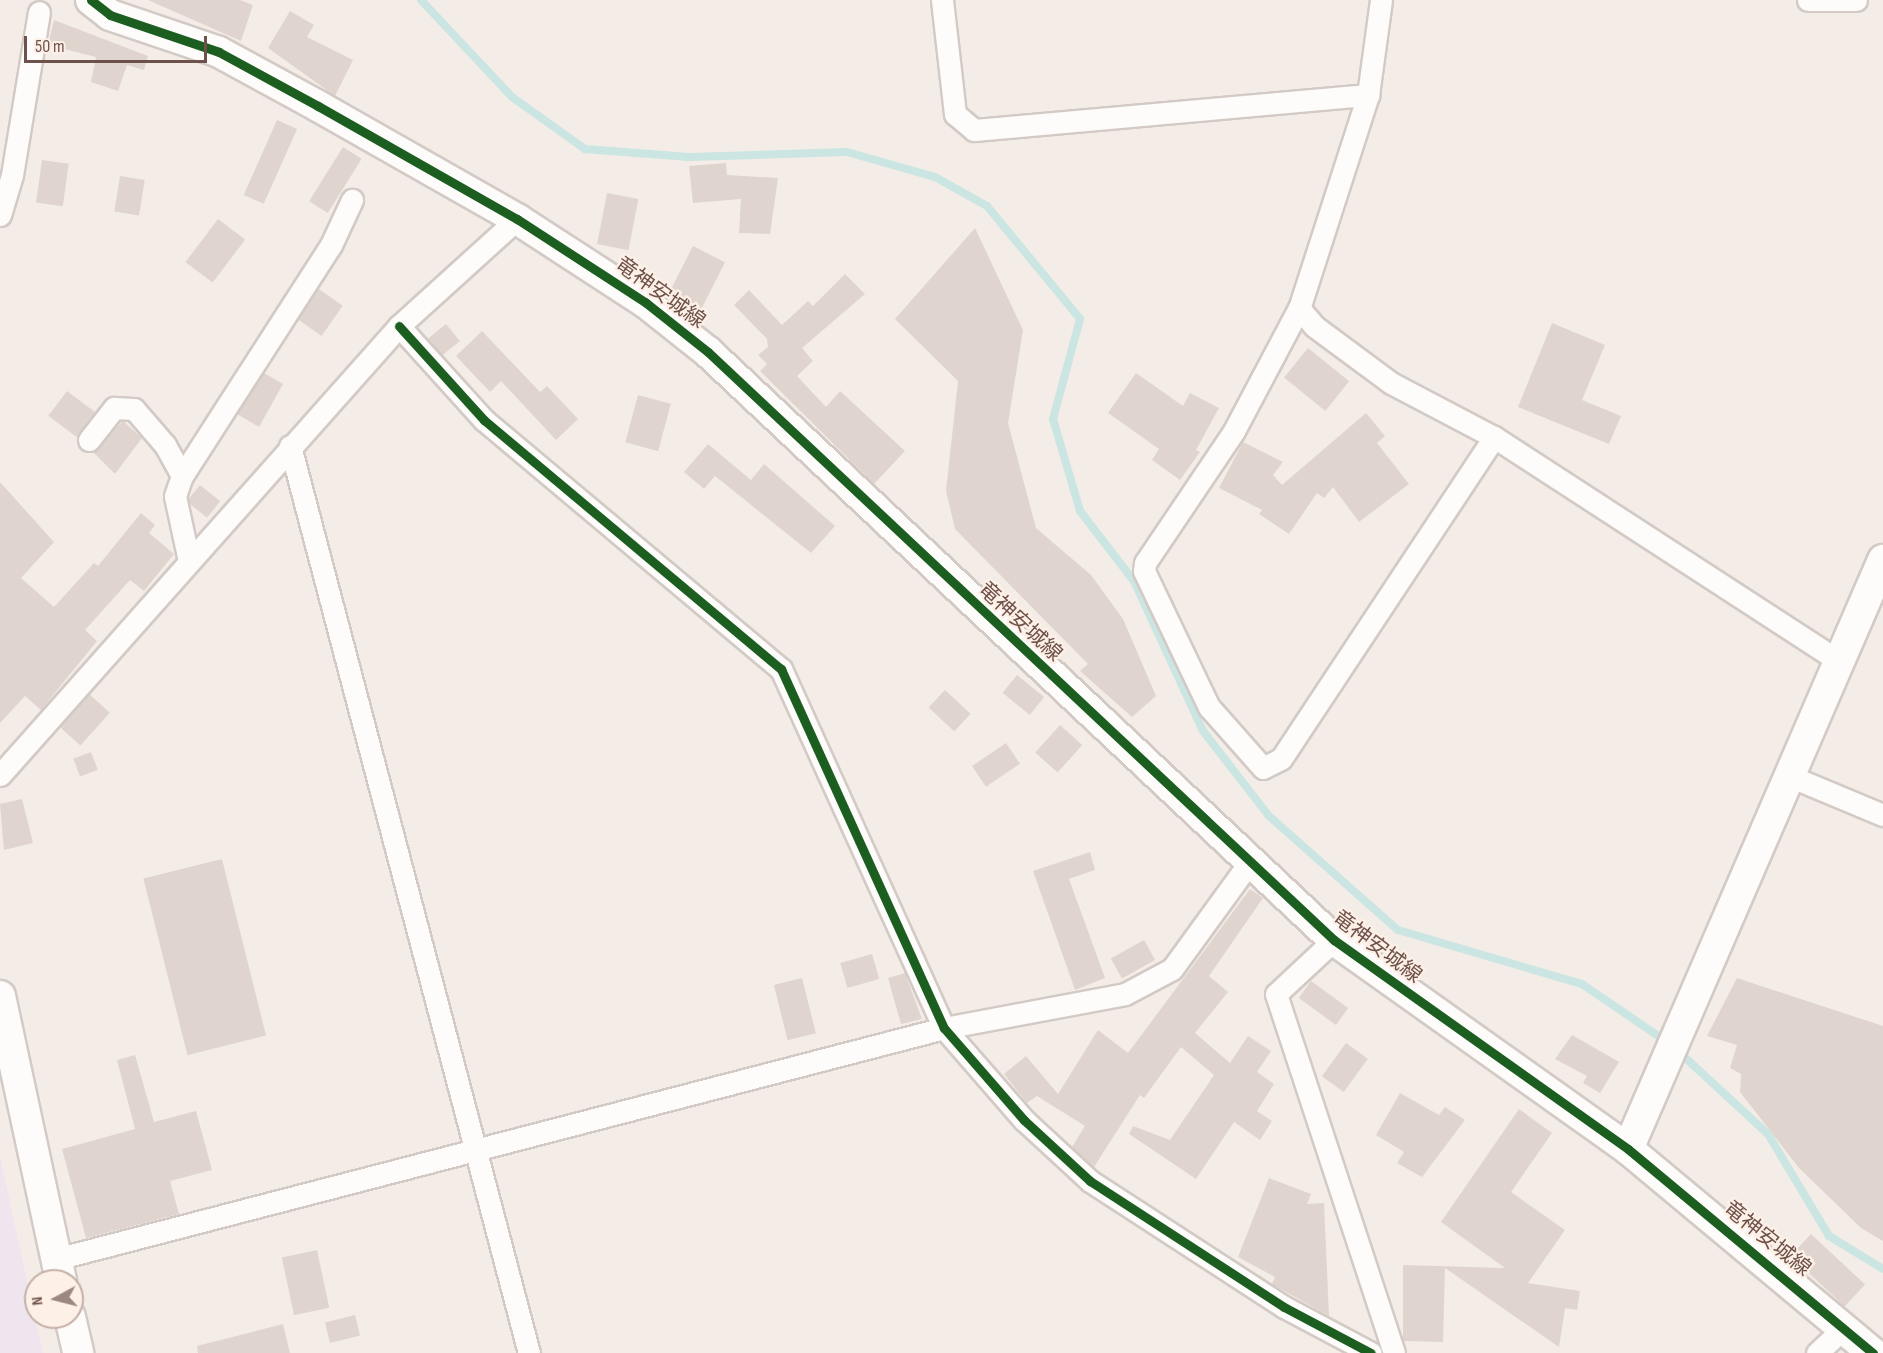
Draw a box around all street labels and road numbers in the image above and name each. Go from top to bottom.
street label: 竜神安城線 [610,252,710,334]
street label: 竜神安城線 [973,577,1067,667]
street label: 竜神安城線 [1327,905,1427,989]
street label: 竜神安城線 [1718,1196,1816,1282]

